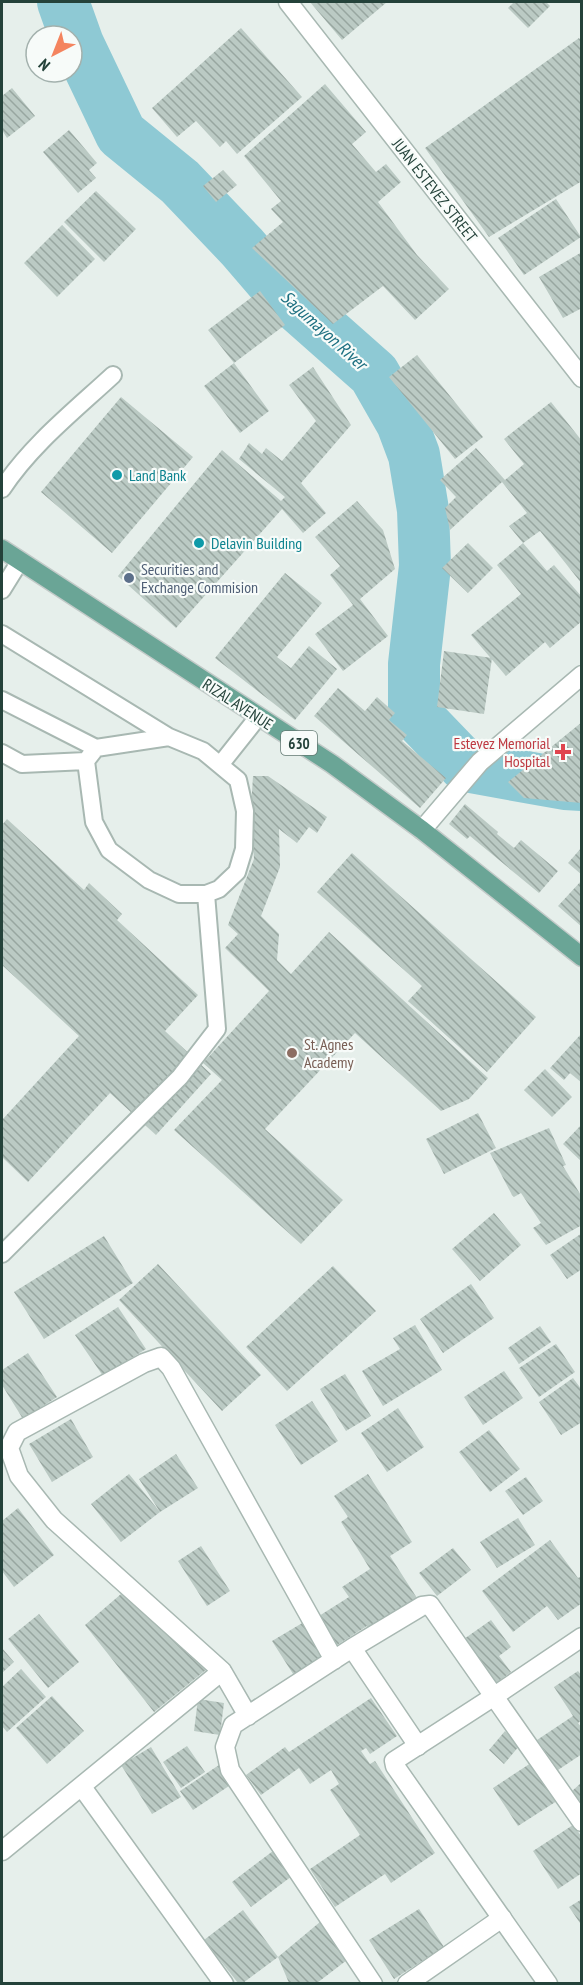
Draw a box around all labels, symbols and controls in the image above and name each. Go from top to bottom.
north arrow [24,24,84,84]
text: N [34,55,54,75]
street label: JUAN ESTEVEZ STREET [388,133,482,246]
water label: Sagumayon River [276,285,374,377]
place label: Land Bank [129,465,187,485]
marker: Land Bank [110,468,124,482]
place label: Delavin Building [211,533,302,553]
marker: Delavin Building [192,536,206,550]
place label: Securities and Exchange Commision [141,559,258,597]
marker: Securities and Exchange Commision [122,571,136,585]
street label: RIZAL AVENUE [199,674,277,734]
road number: 630 [281,731,317,755]
place label: Estevez Memorial Hospital [454,733,550,771]
marker: Estevez Memorial Hospital [554,743,572,761]
place label: St. Agnes Academy [304,1034,353,1072]
marker: St. Agnes Academy [285,1046,299,1060]

